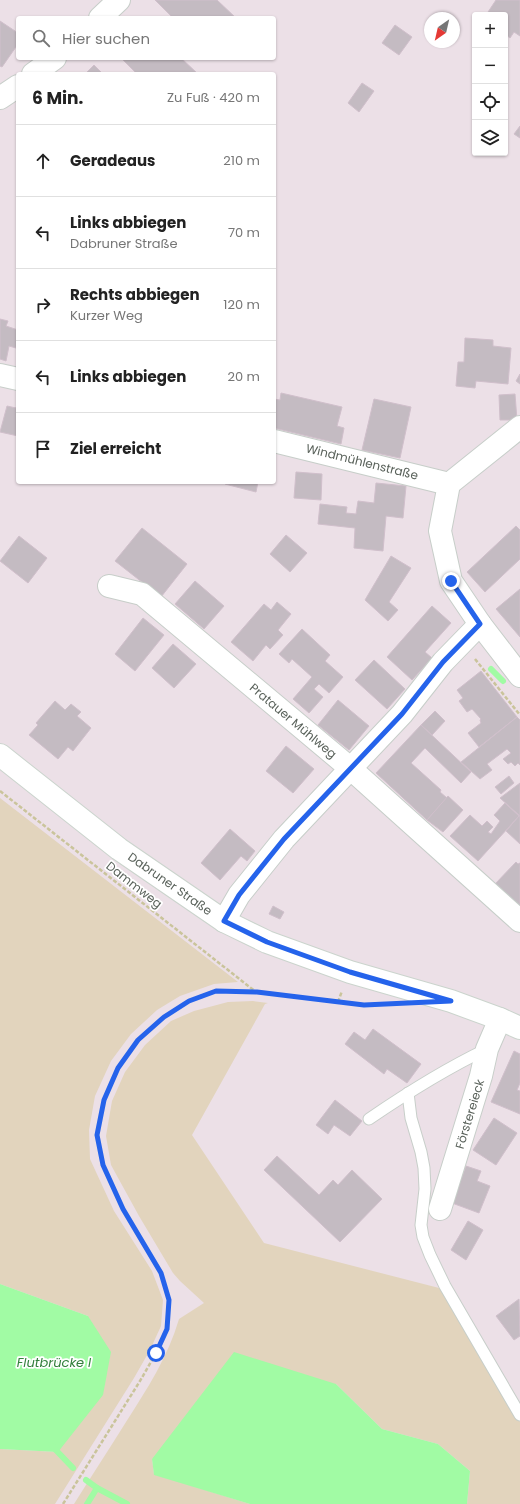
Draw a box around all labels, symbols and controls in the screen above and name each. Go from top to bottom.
north arrow [424,12,460,48]
map controls [472,12,508,156]
button: + [472,12,508,48]
search box [16,16,276,60]
icon: search [30,27,52,49]
text: Hier suchen [62,28,150,49]
button: − [472,48,508,84]
button: locate [472,84,508,120]
text: 6 Min. [32,86,83,110]
text: Zu Fuß · 420 m [167,88,260,107]
button: layers [472,120,508,156]
icon: ahead [32,150,54,172]
text: Geradeaus [70,150,155,171]
text: 210 m [223,151,260,170]
text: Links abbiegen [70,212,186,233]
icon: left [32,222,54,244]
text: 70 m [228,223,260,242]
text: Dabruner Straße [70,234,178,253]
text: Rechts abbiegen [70,284,200,305]
icon: right [32,294,54,316]
text: 120 m [223,295,260,314]
text: Kurzer Weg [70,306,143,325]
icon: left [32,366,54,388]
text: Links abbiegen [70,366,186,387]
text: 20 m [227,367,260,386]
icon: arrive [32,438,54,460]
text: Ziel erreicht [70,438,161,459]
street label: Windmühlenstraße [304,439,420,484]
route end [442,572,460,590]
street label: Pratauer Mühlweg [246,679,340,762]
street label: Dabruner Straße [125,848,216,919]
street label: Dammweg [103,857,166,912]
street label: Förstereieck [451,1076,488,1151]
route start [147,1344,165,1362]
water label: Flutbrücke I [17,1353,92,1372]

